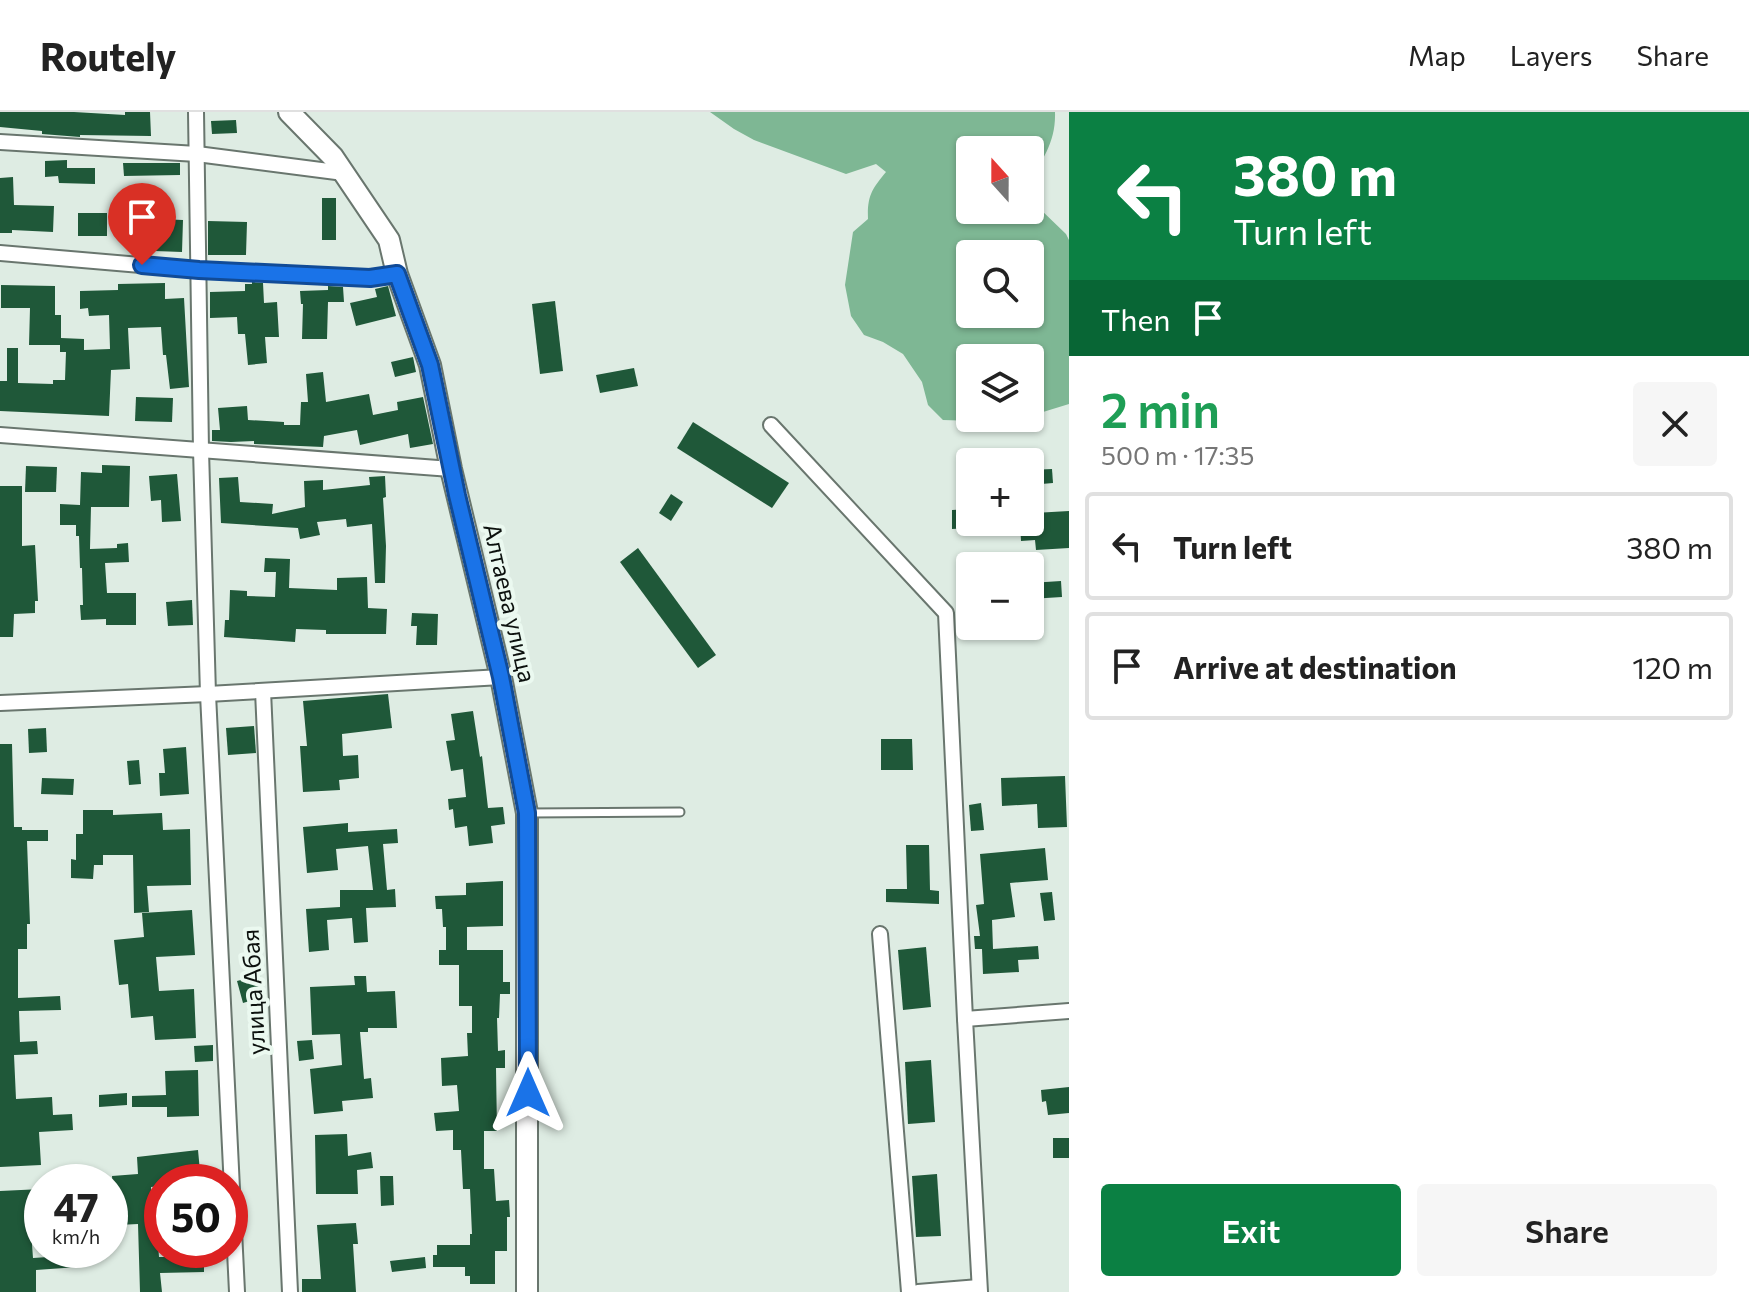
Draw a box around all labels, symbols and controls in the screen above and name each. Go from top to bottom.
text: Routely [40,32,176,79]
text: Map [1408,38,1466,72]
text: Layers [1510,38,1592,72]
text: Share [1636,38,1709,72]
north arrow [956,136,1044,224]
map controls [956,136,1044,640]
text: 380 m [1233,139,1397,208]
icon: left [1101,144,1205,248]
pin [108,183,176,265]
icon: arrive [120,195,164,239]
text: Turn left [1233,208,1372,252]
button: search [956,240,1044,328]
icon: arrive [1186,296,1230,340]
text: Then [1101,300,1170,337]
button: layers [956,344,1044,432]
text: 2 min [1101,379,1220,438]
button: close [1633,382,1717,466]
text: 500 m · 17:35 [1101,439,1254,470]
button: + [956,448,1044,536]
street label: Алтаева улица [478,520,543,685]
icon: left [1105,524,1149,568]
text: Turn left [1173,528,1292,565]
text: 380 m [1626,528,1713,565]
button: − [956,552,1044,640]
icon: arrive [1105,644,1149,688]
text: Arrive at destination [1173,648,1457,685]
text: 120 m [1632,648,1713,685]
street label: улица Абая [235,928,270,1056]
position arrow [486,1051,570,1135]
speed limit sign: 50 [144,1164,248,1268]
text: 47 [53,1181,99,1230]
button: Exit [1101,1184,1401,1276]
button: Share [1417,1184,1717,1276]
text: km/h [52,1224,100,1248]

